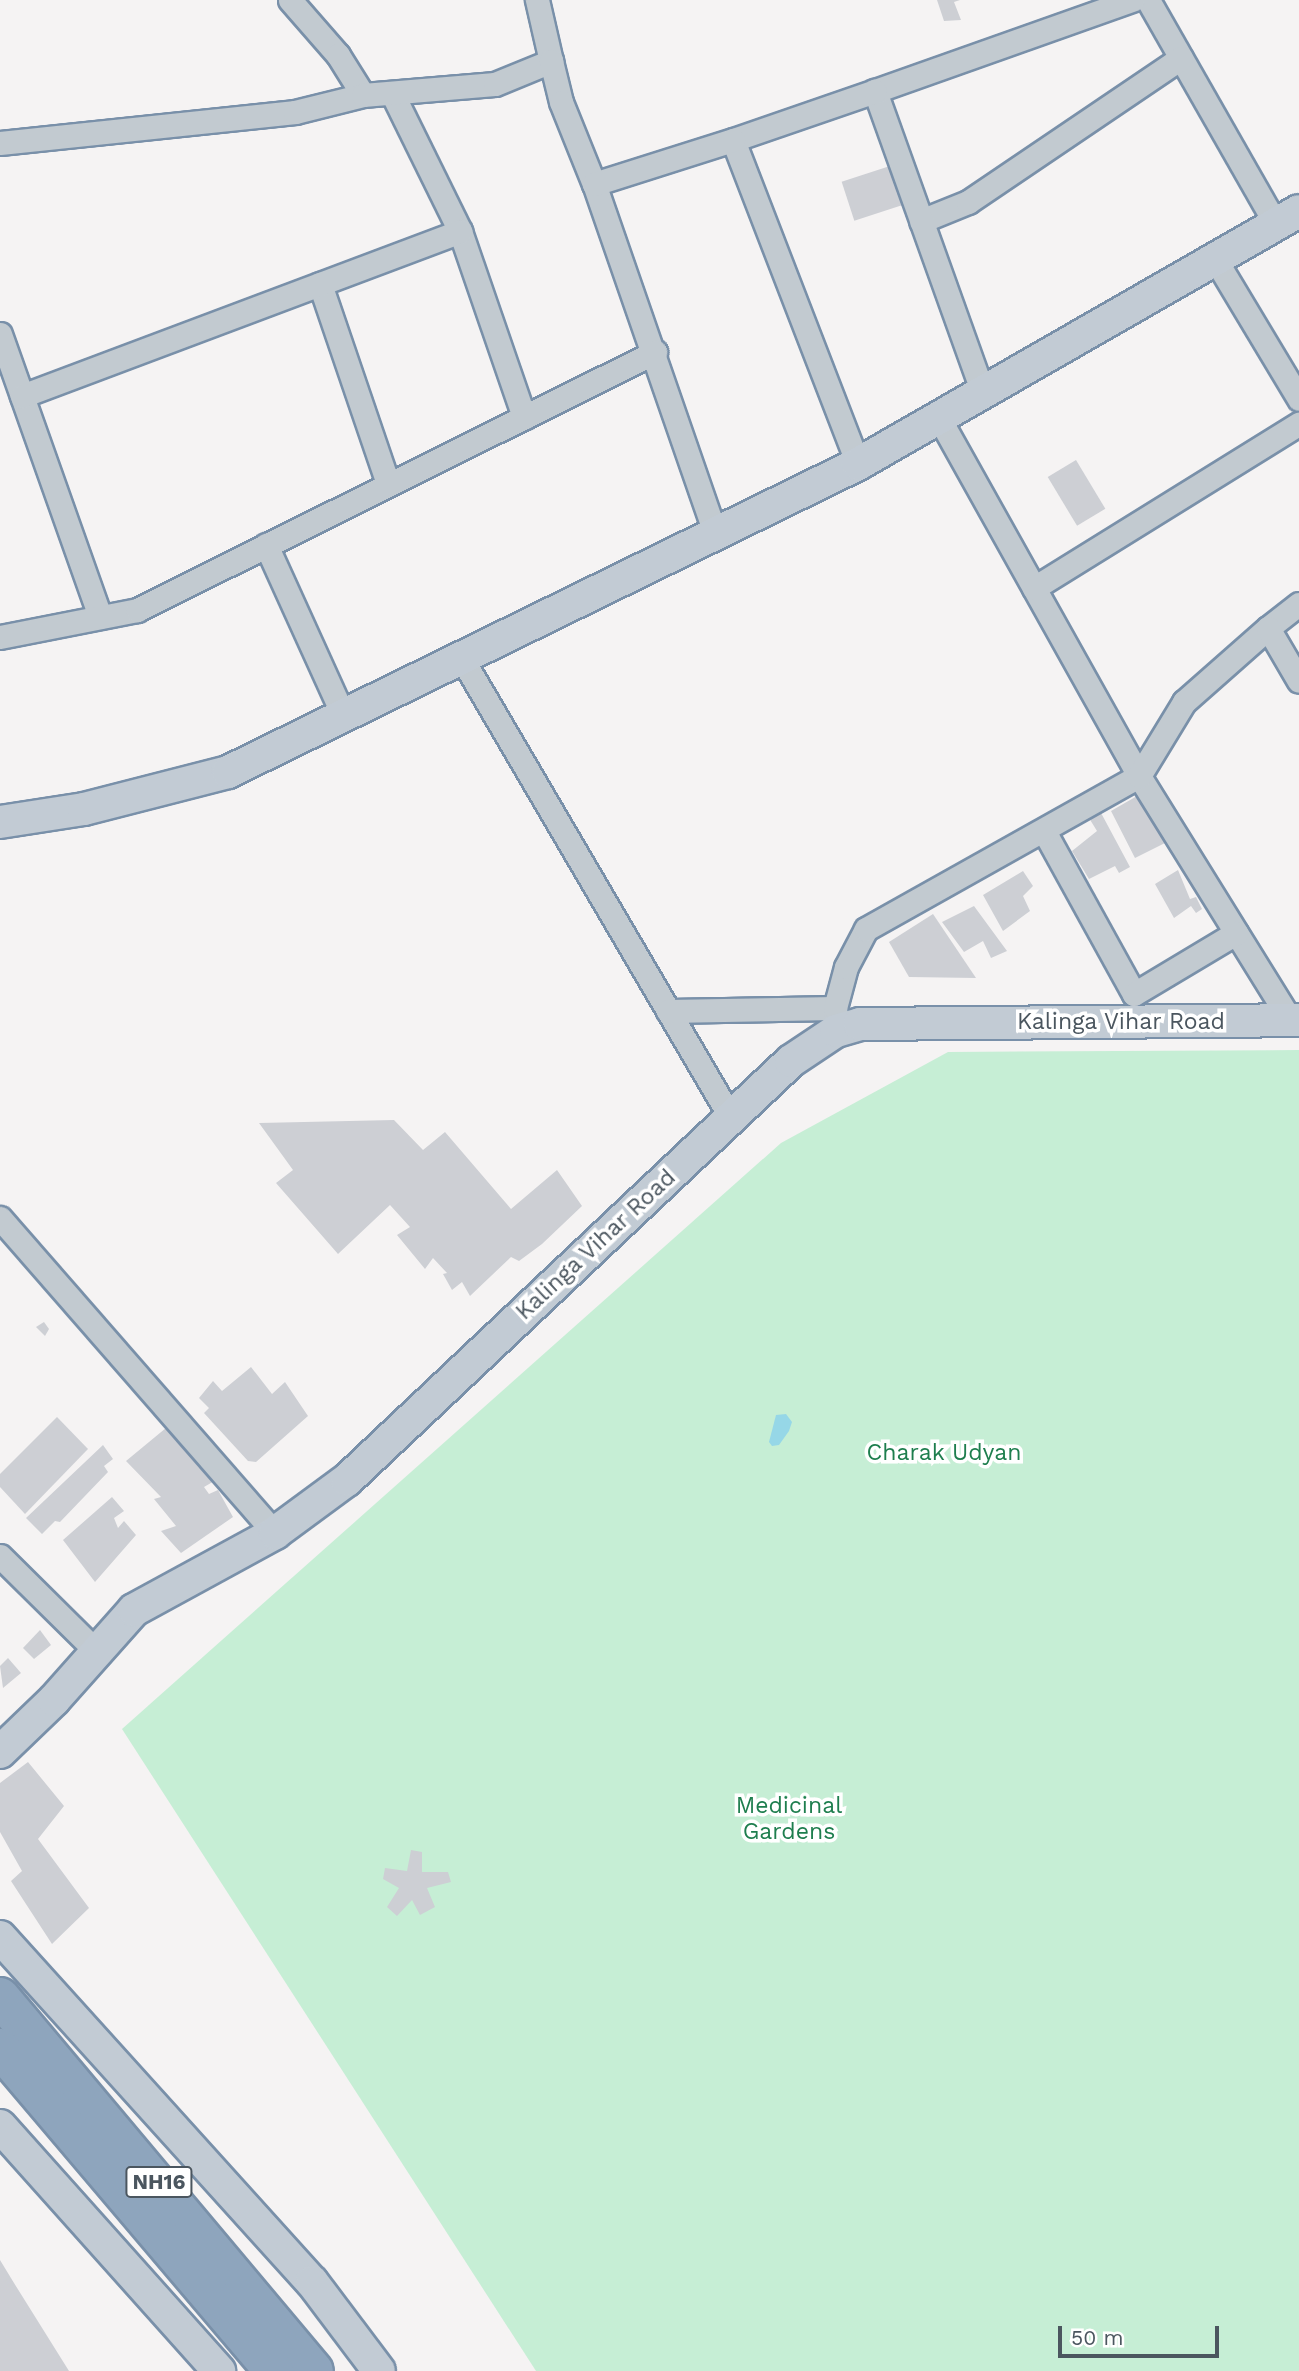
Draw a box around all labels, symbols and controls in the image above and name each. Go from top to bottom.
street label: Kalinga Vihar Road [1016,1008,1226,1036]
street label: Kalinga Vihar Road [510,1163,682,1327]
park label: Charak Udyan [866,1439,1022,1467]
park label: Medicinal Gardens [736,1792,842,1846]
road number: NH16 [124,2164,194,2200]
scale bar [1061,2312,1222,2356]
text: 50 m [1071,2325,1123,2350]

